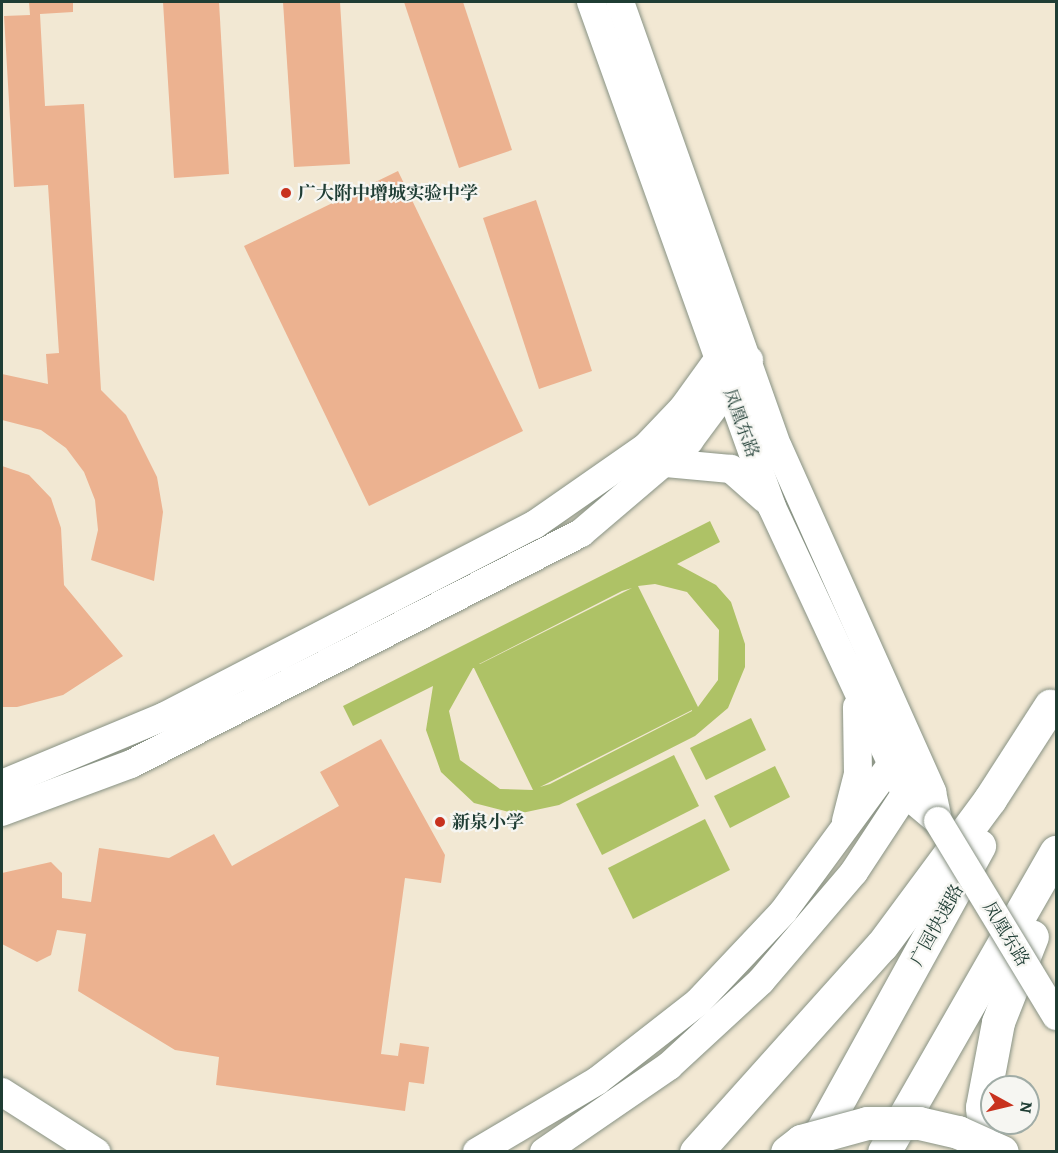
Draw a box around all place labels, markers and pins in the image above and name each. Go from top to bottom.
place label: 广大附中增城实验中学 [298,182,478,204]
marker: 广大附中增城实验中学 [279,186,293,200]
place label: 新泉小学 [452,811,524,833]
marker: 新泉小学 [433,815,447,829]

